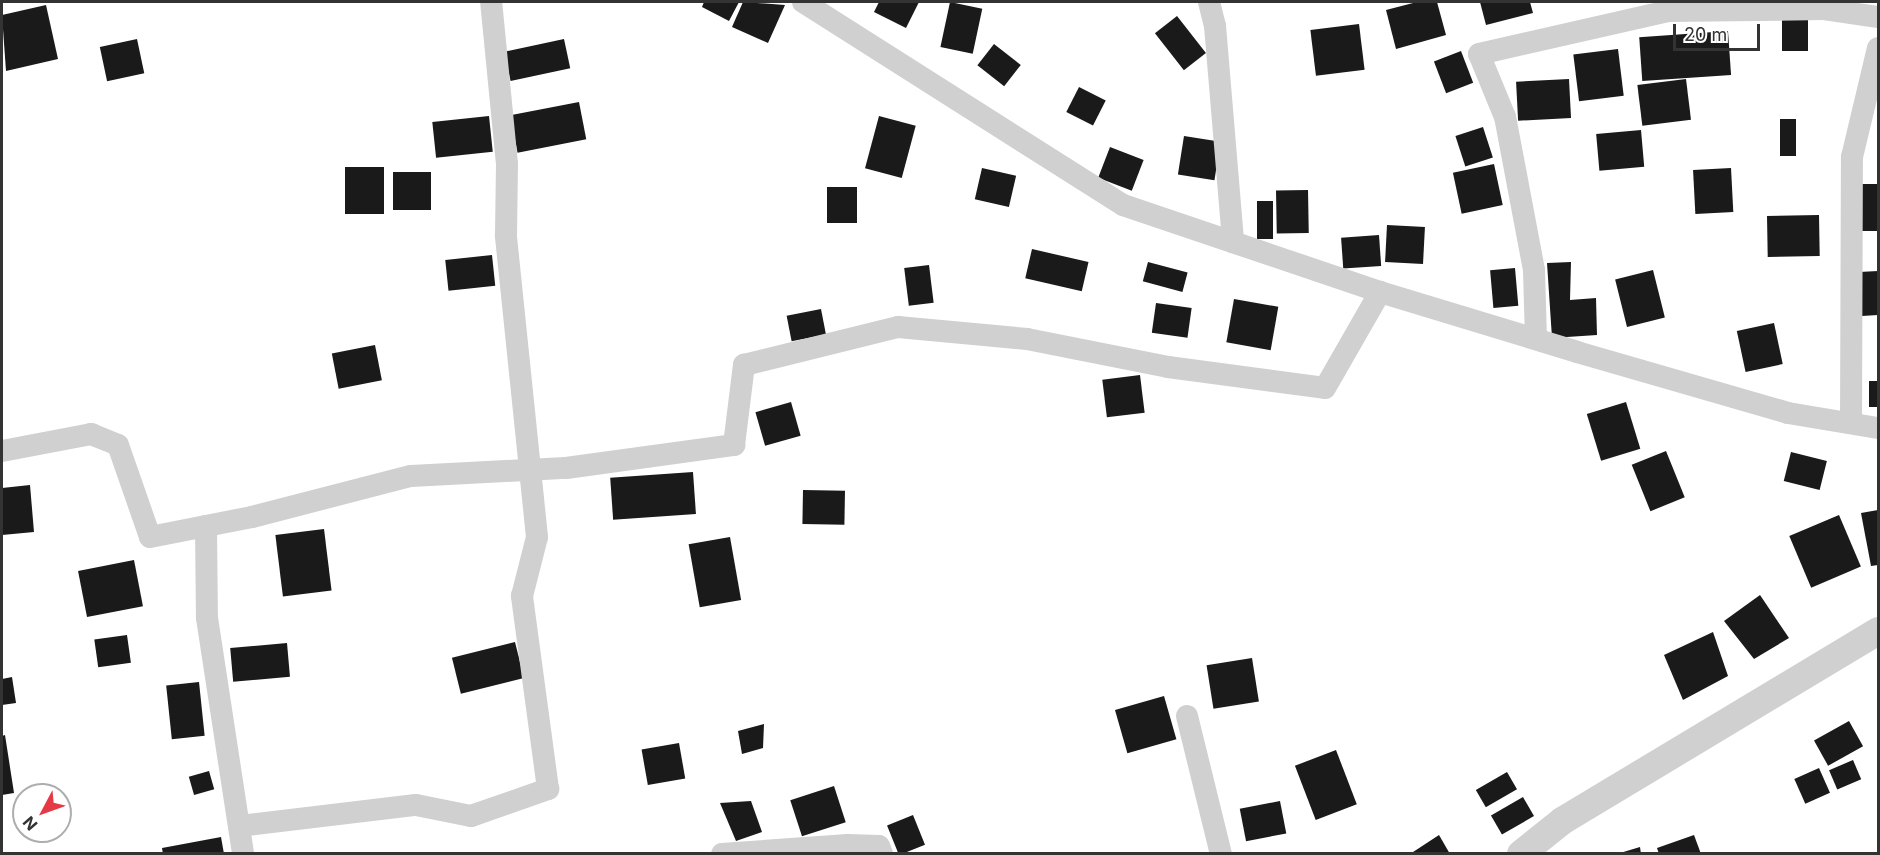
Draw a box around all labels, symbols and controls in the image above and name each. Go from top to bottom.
scale bar [1676,12,1763,50]
text: 20 m [1684,24,1727,45]
north arrow [12,783,72,843]
text: N [18,812,41,835]

